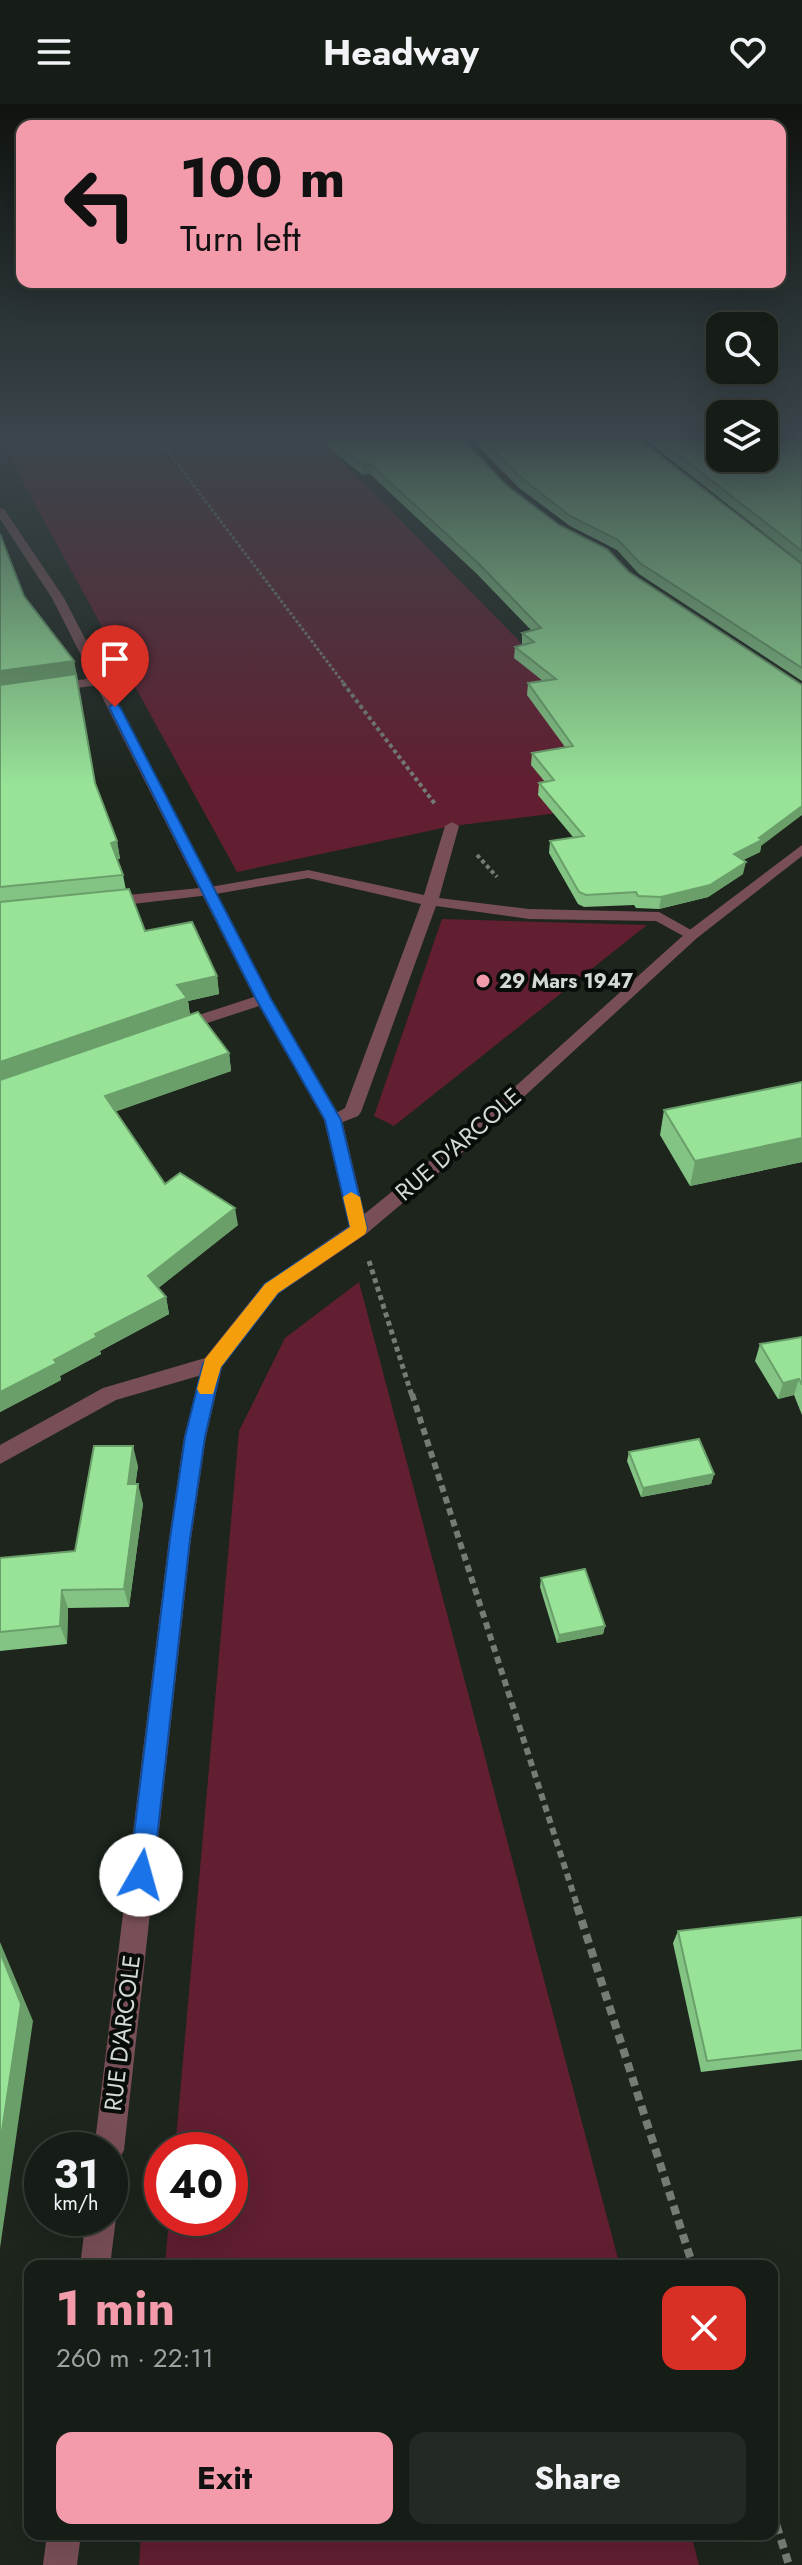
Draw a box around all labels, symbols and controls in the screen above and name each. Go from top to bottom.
text: Headway [323,26,479,78]
icon: menu [32,30,76,74]
icon: heart [726,30,770,74]
text: 100 m [180,137,345,218]
icon: left [48,152,152,256]
text: Turn left [180,212,301,264]
map controls [706,312,778,472]
button: search [706,312,778,384]
button: layers [706,400,778,472]
pin [81,625,149,707]
icon: arrive [93,637,137,681]
place label: 29 Mars 1947 [499,967,634,996]
marker: 29 Mars 1947 [474,972,492,990]
street label: RUE D'ARCOLE [387,1079,529,1209]
position arrow [99,1833,183,1917]
street label: RUE D'ARCOLE [95,1953,149,2113]
speed limit sign: 40 [144,2132,248,2236]
text: 31 [53,2145,99,2203]
text: km/h [53,2189,99,2218]
text: 1 min [56,2274,175,2343]
button: close [662,2286,746,2370]
text: 260 m · 22:11 [56,2339,214,2377]
button: Exit [56,2432,393,2524]
button: Share [409,2432,746,2524]

